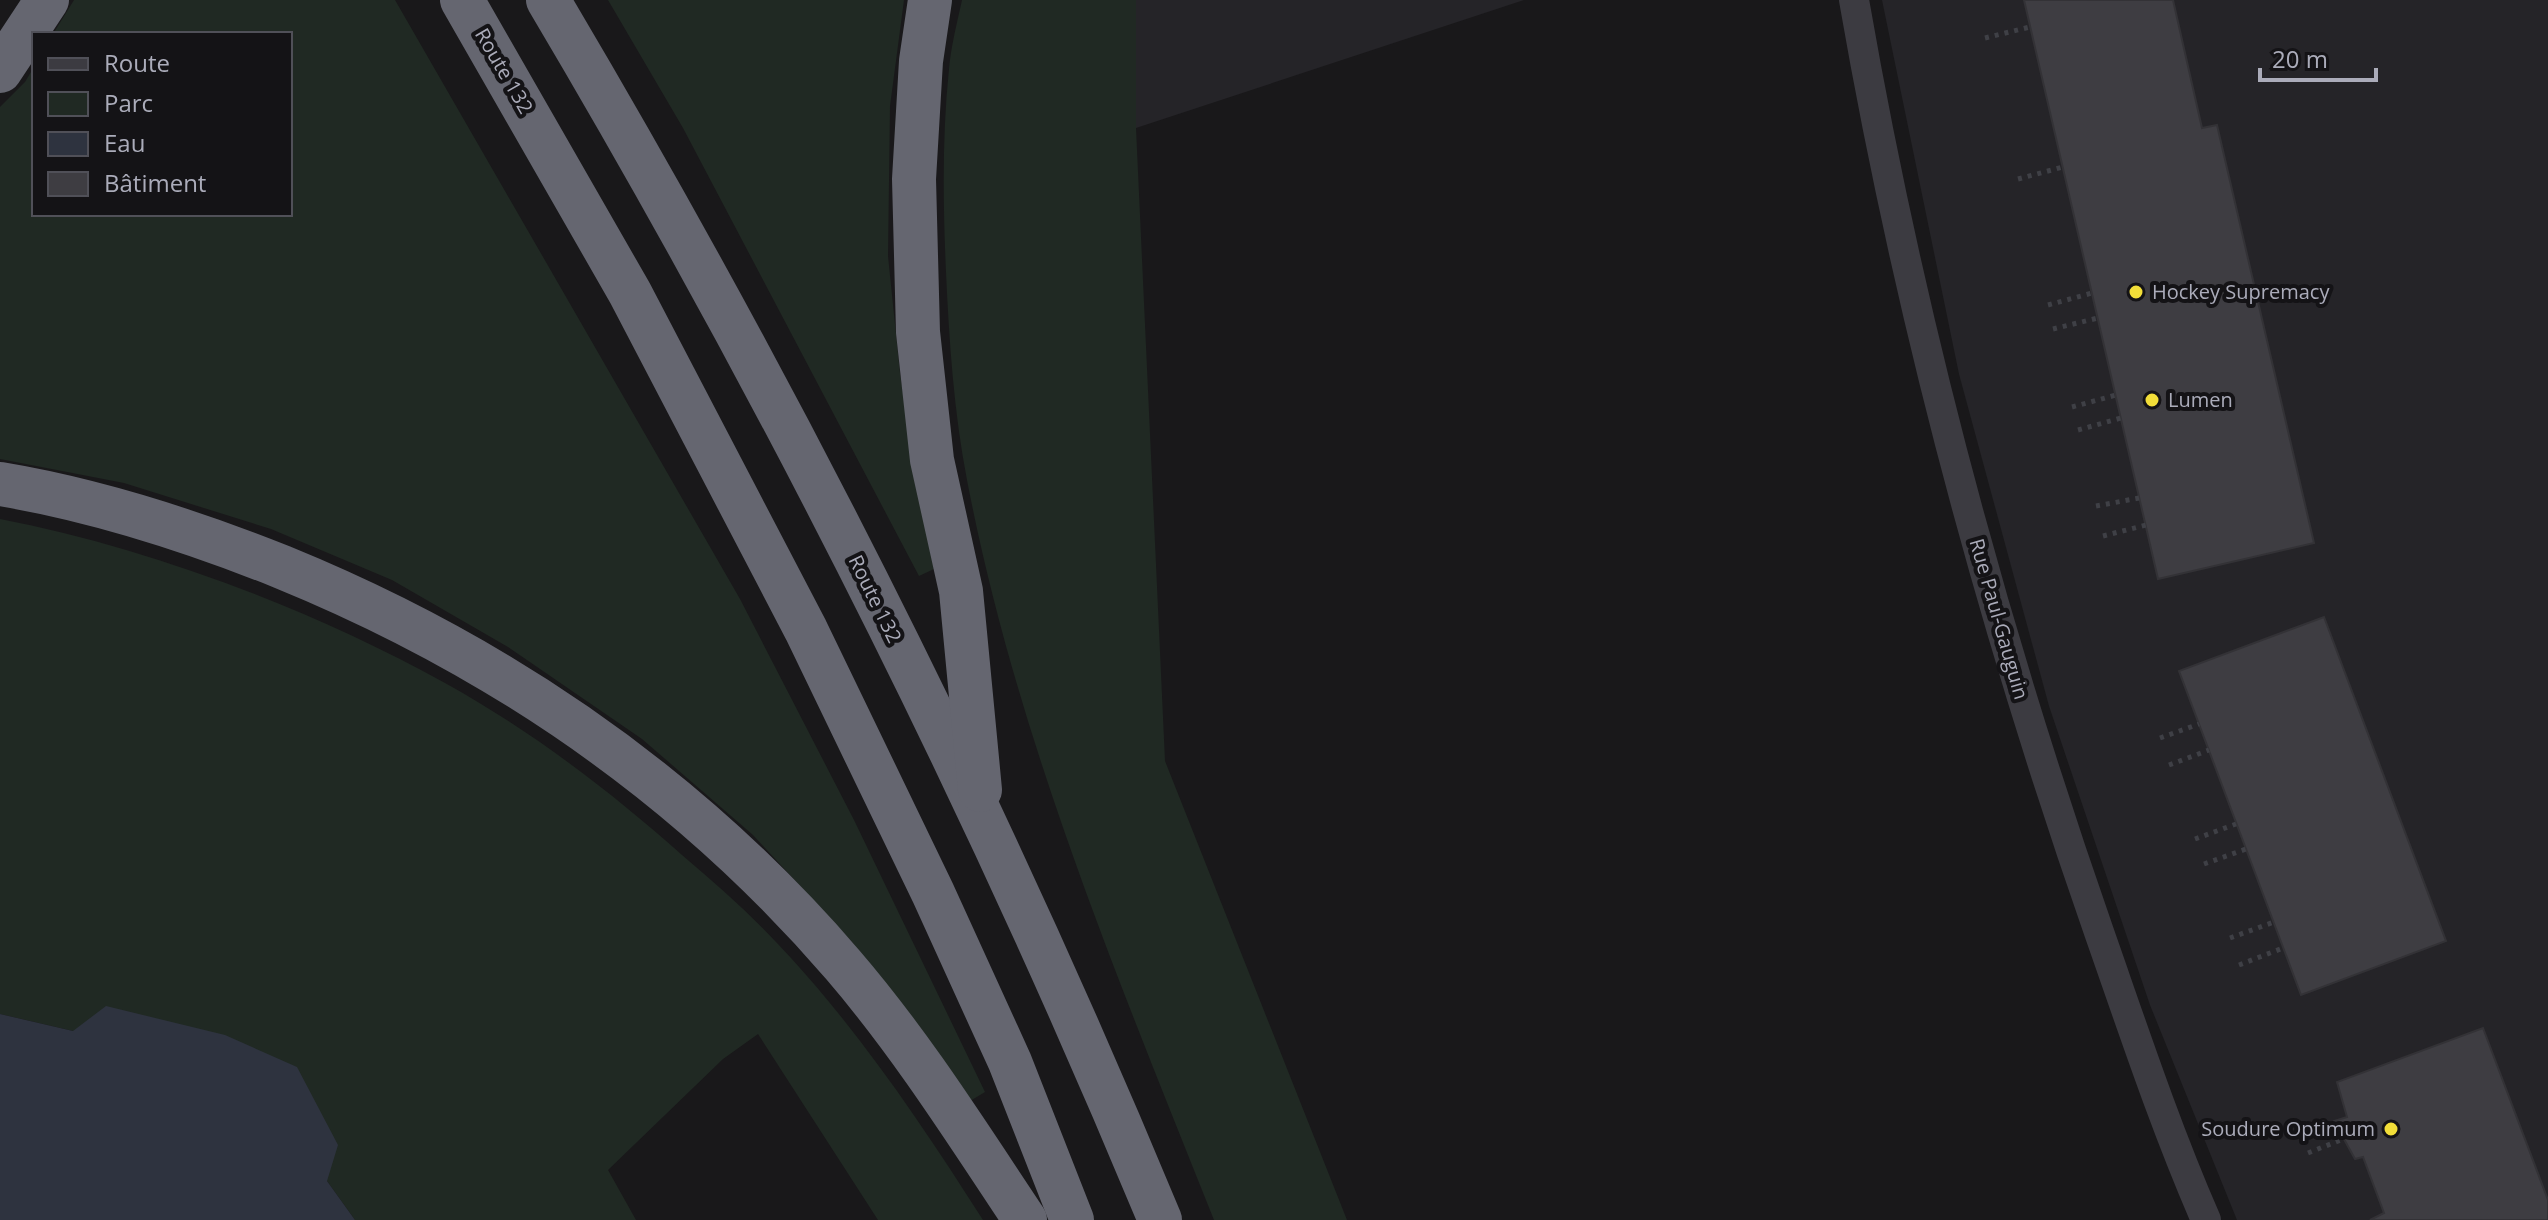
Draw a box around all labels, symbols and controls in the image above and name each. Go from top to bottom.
street label: Route 132 [469,23,540,118]
legend [32,32,292,216]
scale bar [2260,32,2376,82]
text: 20 m [2272,42,2328,75]
text: Route [104,46,170,79]
text: Parc [104,86,153,119]
text: Eau [104,126,145,159]
text: Bâtiment [104,166,206,199]
place label: Hockey Supremacy [2152,278,2330,305]
marker: Hockey Supremacy [2127,283,2145,301]
place label: Lumen [2168,386,2233,413]
marker: Lumen [2143,391,2161,409]
street label: Rue Paul-Gauguin [1964,535,2035,703]
street label: Route 132 [843,550,908,647]
place label: Soudure Optimum [2201,1115,2375,1142]
marker: Soudure Optimum [2382,1120,2400,1138]

